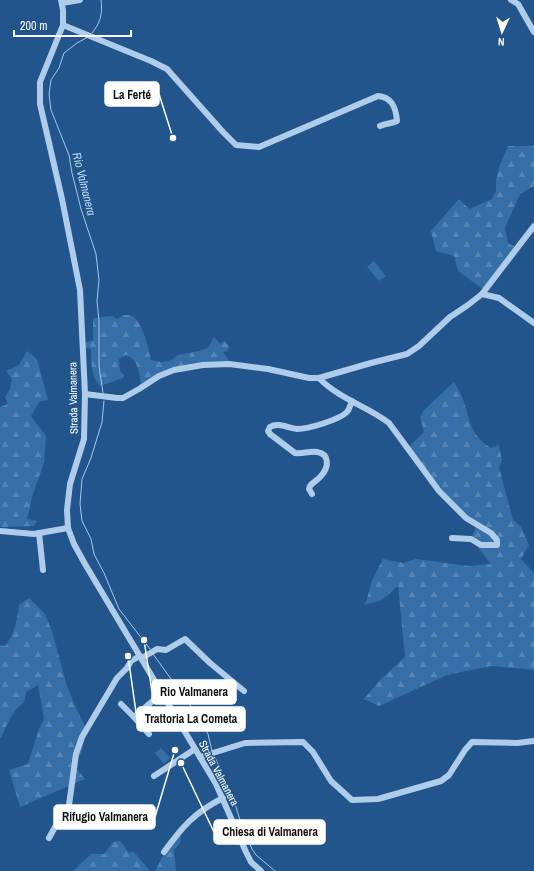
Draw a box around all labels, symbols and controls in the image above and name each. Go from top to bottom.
scale bar [14,12,131,38]
north arrow [482,12,522,52]
text: 200 m [20,18,47,34]
text: N [498,35,505,49]
callout: La Ferté [105,82,159,106]
text: La Ferté [113,87,151,103]
water label: Rio Valmanera [68,151,100,218]
street label: Strada Valmanera [65,362,81,434]
callout: Rio Valmanera [152,680,236,704]
text: Rio Valmanera [160,684,228,700]
callout: Trattoria La Cometa [137,707,245,731]
text: Trattoria La Cometa [145,711,238,727]
street label: Strada Valmanera [196,738,242,808]
callout: Rifugio Valmanera [54,805,155,829]
text: Rifugio Valmanera [62,809,148,825]
callout: Chiesa di Valmanera [214,820,325,844]
text: Chiesa di Valmanera [222,824,318,840]

